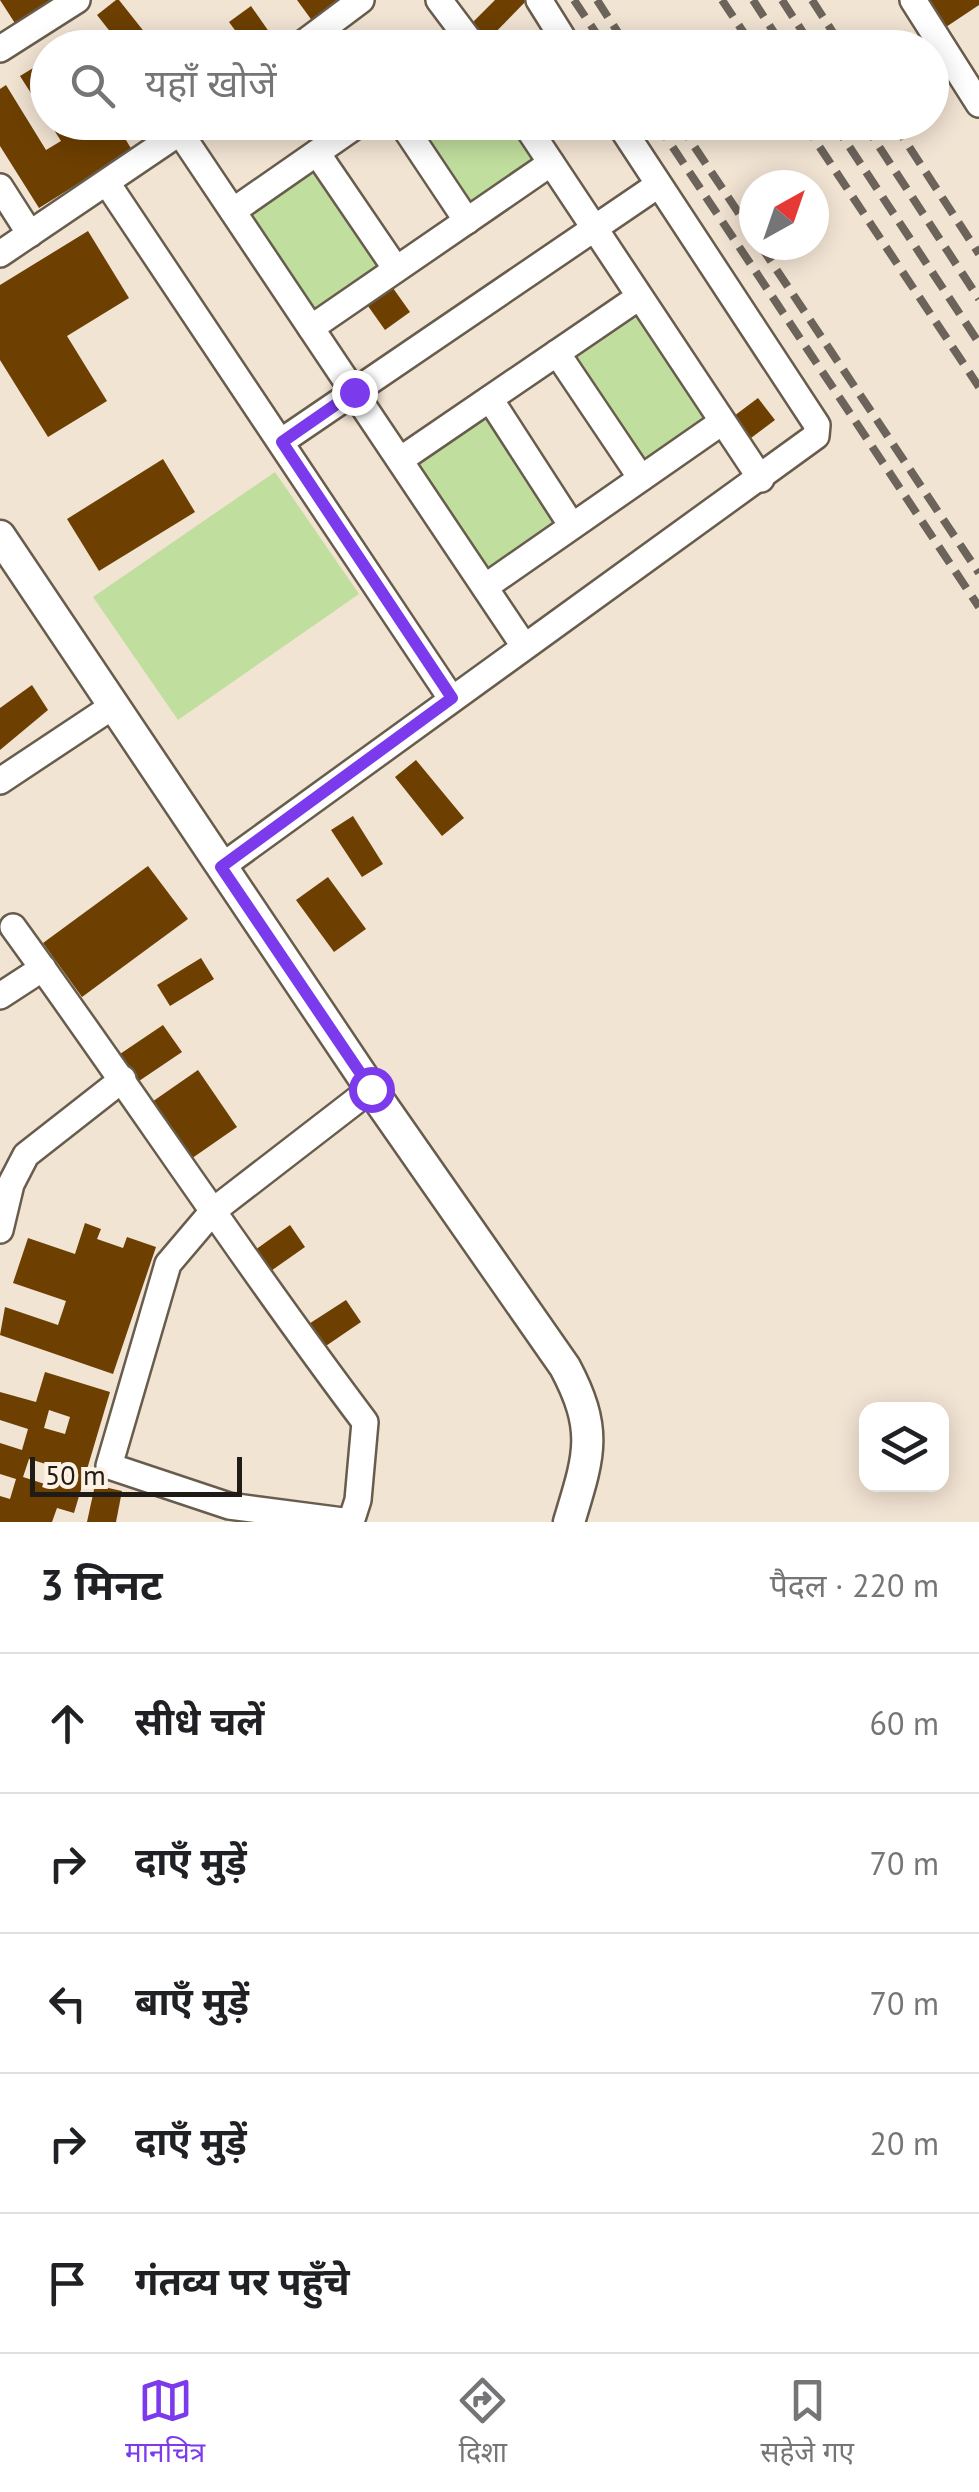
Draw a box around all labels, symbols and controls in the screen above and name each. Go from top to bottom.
search box [30,30,949,140]
icon: search [65,58,120,113]
text: यहाँ खोजें [145,58,276,107]
north arrow [739,170,829,260]
route end [332,370,378,416]
route start [349,1067,395,1113]
map controls [859,1402,949,1492]
button: layers [859,1402,949,1492]
scale bar [30,1452,242,1496]
text: 50 m [45,1456,106,1493]
text: 3 मिनट [40,1557,163,1612]
text: पैदल · 220 m [770,1564,939,1606]
icon: ahead [40,1696,95,1751]
text: सीधे चलें [135,1696,264,1745]
text: 60 m [870,1702,939,1744]
icon: right [40,1836,95,1891]
text: दाएँ मुड़ें [135,1836,247,1885]
text: 70 m [870,1842,939,1884]
icon: left [40,1976,95,2031]
text: बाएँ मुड़ें [135,1976,249,2025]
text: 70 m [870,1982,939,2024]
icon: right [40,2116,95,2171]
text: दाएँ मुड़ें [135,2116,247,2165]
text: 20 m [870,2122,939,2164]
icon: arrive [40,2256,95,2311]
text: गंतव्य पर पहुँचे [135,2256,350,2305]
tab: मानचित्र [125,2373,205,2473]
tab: दिशा [455,2373,510,2473]
tab: सहेजे गए [761,2373,854,2473]

